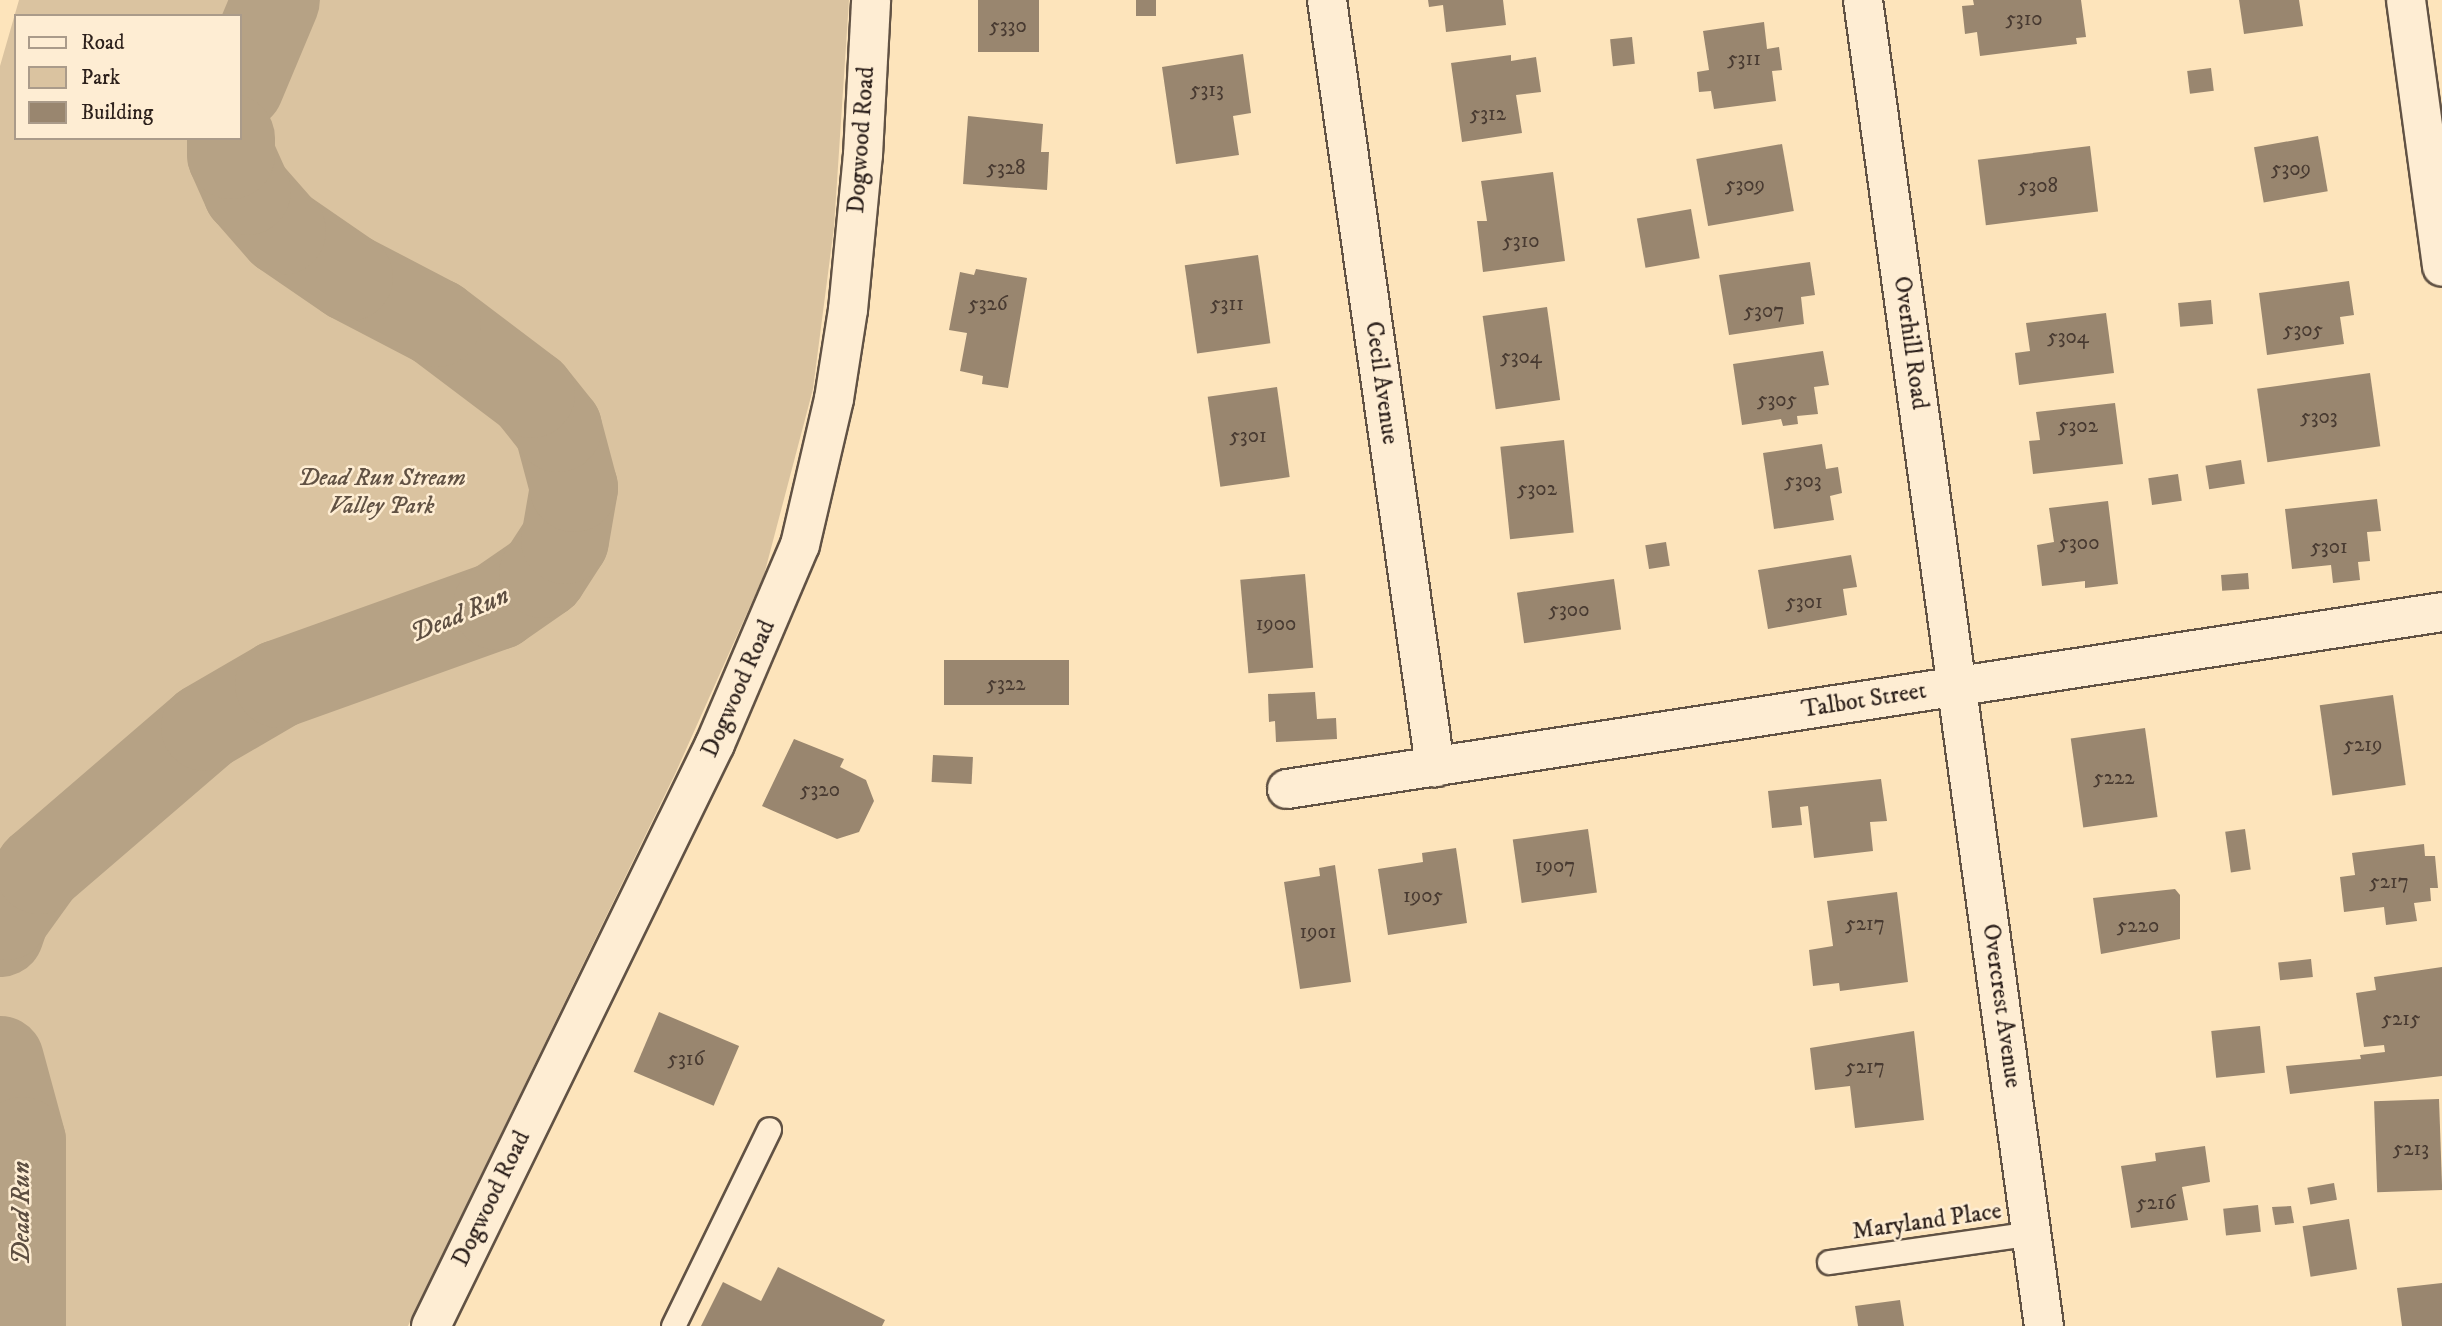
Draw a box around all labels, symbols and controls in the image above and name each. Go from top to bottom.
house number: 5310 [2005,6,2043,32]
house number: 5330 [989,13,1027,39]
legend [14,14,242,140]
text: Road [81,30,125,56]
house number: 5311 [1727,46,1761,72]
text: Park [81,65,120,91]
street label: Dogwood Road [843,66,881,214]
house number: 5313 [1190,77,1224,103]
text: Building [81,100,153,126]
house number: 5312 [1470,101,1506,127]
house number: 5328 [986,155,1026,181]
house number: 5309 [2271,156,2311,182]
house number: 5309 [1725,172,1765,198]
house number: 5308 [2018,173,2058,199]
house number: 5310 [1502,228,1540,254]
street label: Overhill Road [1886,275,1934,411]
house number: 5326 [968,291,1008,317]
house number: 5311 [1210,291,1244,317]
house number: 5307 [1744,298,1784,324]
house number: 5305 [2283,317,2323,343]
street label: Cecil Avenue [1358,320,1404,446]
house number: 5304 [2047,324,2089,350]
house number: 5304 [1500,344,1542,370]
house number: 5305 [1757,387,1797,413]
house number: 5303 [2300,404,2338,430]
house number: 5302 [2058,413,2098,439]
house number: 5301 [1229,423,1267,449]
park label: Dead Run Stream Valley Park [298,465,466,521]
house number: 5303 [1784,468,1822,494]
house number: 5302 [1517,476,1557,502]
house number: 5300 [2059,530,2099,556]
house number: 5301 [2310,534,2348,560]
water label: Dead Run [406,580,514,650]
house number: 5301 [1785,589,1823,615]
house number: 5300 [1549,597,1589,623]
house number: 1900 [1256,611,1296,637]
street label: Dogwood Road [696,616,782,762]
house number: 5322 [987,671,1025,697]
street label: Talbot Street [1800,677,1928,725]
house number: 5219 [2344,732,2382,758]
house number: 5222 [2093,765,2135,791]
house number: 5320 [800,777,840,803]
house number: 1907 [1535,853,1575,879]
house number: 5217 [2369,869,2409,895]
house number: 1905 [1403,883,1443,909]
house number: 5217 [1845,911,1885,937]
house number: 5220 [2117,913,2159,939]
house number: 1901 [1299,919,1337,945]
street label: Overcrest Avenue [1975,922,2027,1090]
house number: 5215 [2382,1006,2420,1032]
house number: 5316 [668,1046,704,1072]
house number: 5217 [1845,1054,1885,1080]
street label: Dogwood Road [447,1127,537,1271]
house number: 5213 [2393,1136,2429,1162]
water label: Dead Run [6,1161,38,1265]
house number: 5216 [2136,1190,2176,1216]
street label: Maryland Place [1850,1197,2004,1247]

